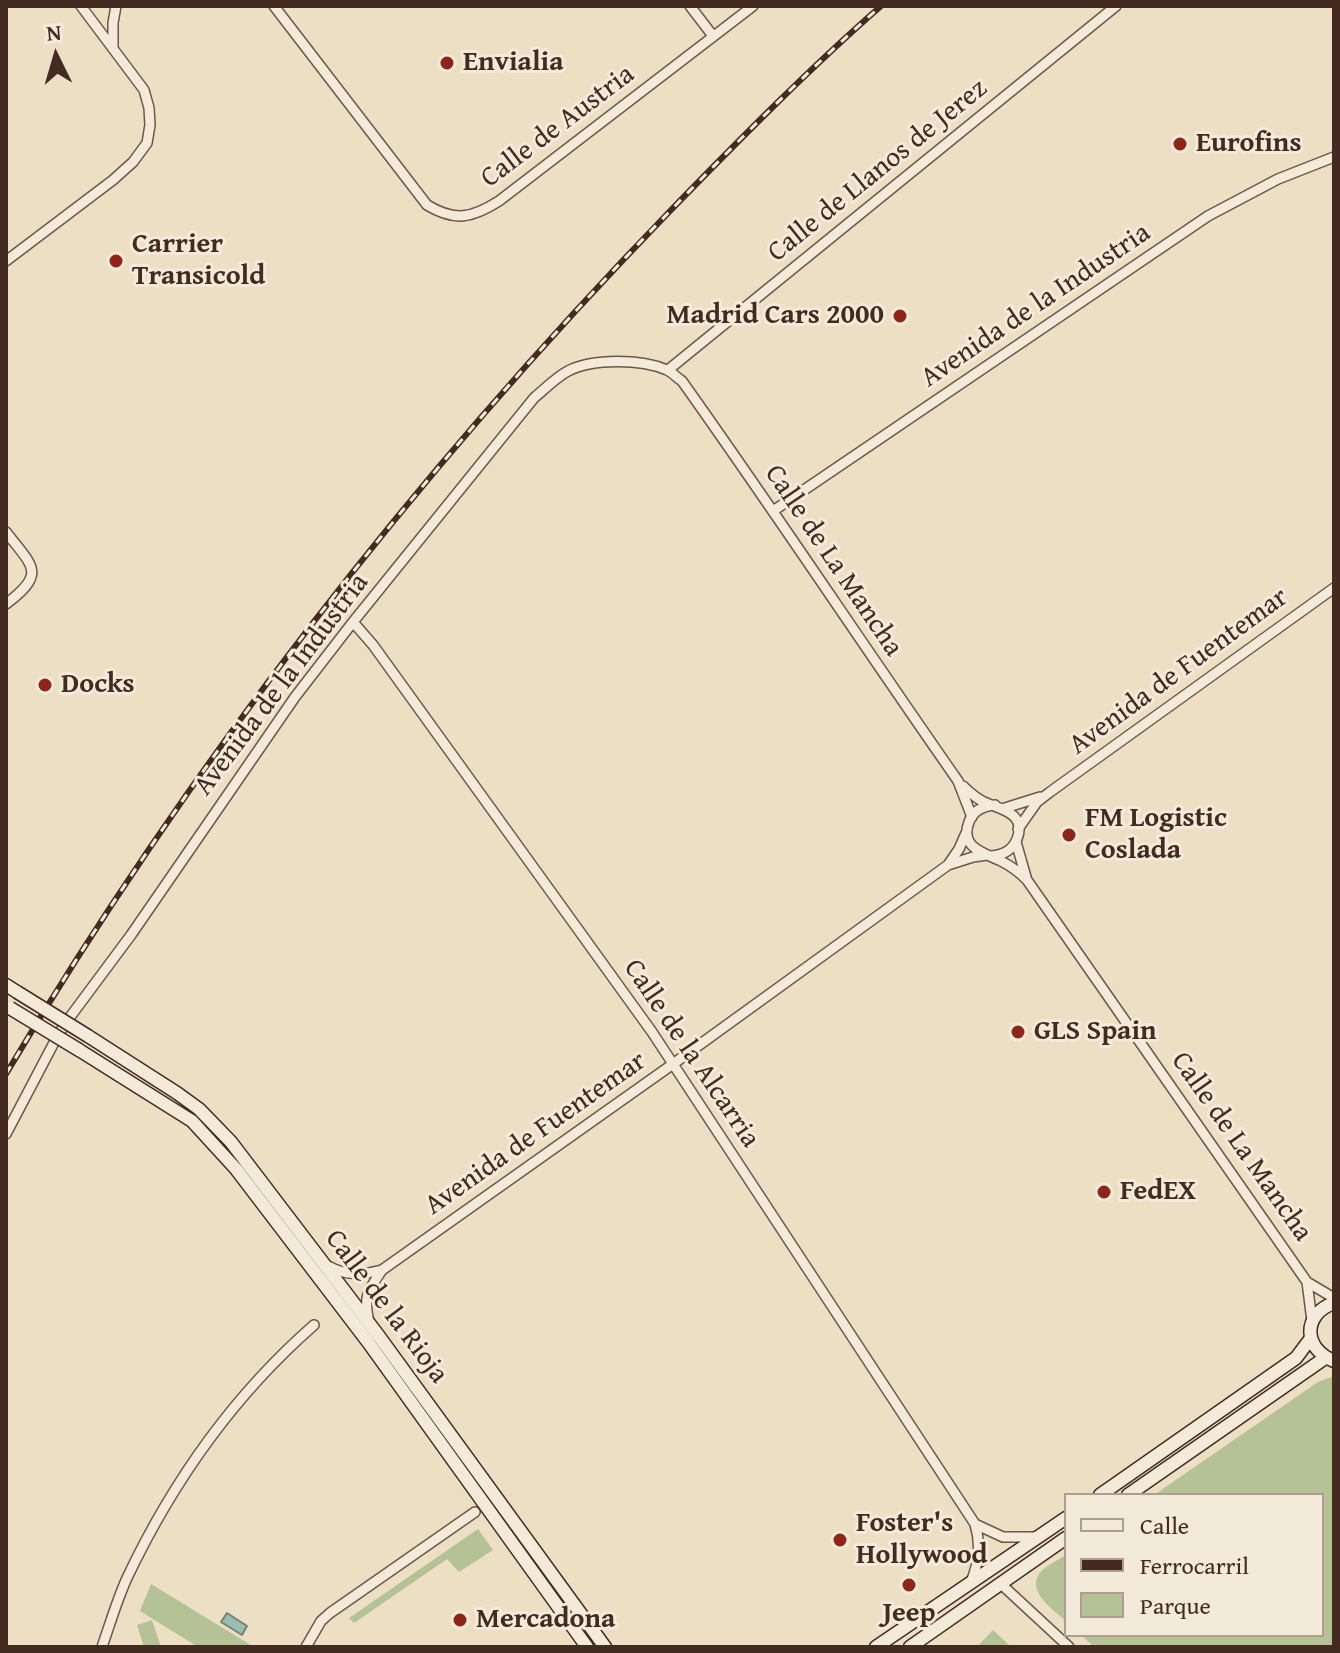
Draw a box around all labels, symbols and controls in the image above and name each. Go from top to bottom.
north arrow [16,16,96,96]
text: N [45,16,63,49]
place label: Envialia [463,46,564,80]
marker: Envialia [438,54,456,72]
street label: Calle de Austria [475,58,641,196]
street label: Calle de Llanos de Jerez [762,72,994,270]
place label: Eurofins [1196,127,1301,161]
marker: Eurofins [1171,135,1189,153]
street label: Avenida de la Industria [915,217,1157,395]
place label: Carrier Transicold [132,228,265,294]
marker: Carrier Transicold [107,252,125,270]
place label: Madrid Cars 2000 [666,299,884,333]
marker: Madrid Cars 2000 [891,307,909,325]
street label: Calle de La Mancha [757,459,909,663]
street label: Avenida de la Industria [187,567,377,803]
street label: Avenida de Fuentemar [1063,581,1295,763]
place label: Docks [61,668,135,702]
marker: Docks [36,676,54,694]
place label: FM Logistic Coslada [1085,802,1227,868]
marker: FM Logistic Coslada [1060,826,1078,844]
street label: Calle de la Alcarria [616,954,766,1154]
place label: GLS Spain [1034,1015,1157,1049]
marker: GLS Spain [1009,1023,1027,1041]
street label: Avenida de Fuentemar [419,1045,653,1223]
street label: Calle de La Mancha [1163,1046,1319,1248]
place label: FedEX [1120,1175,1196,1209]
marker: FedEX [1095,1183,1113,1201]
street label: Calle de la Rioja [317,1223,455,1391]
legend [1064,1493,1324,1637]
place label: Foster's Hollywood [856,1507,988,1573]
text: Calle [1140,1508,1189,1543]
marker: Foster's Hollywood [831,1531,849,1549]
text: Ferrocarril [1140,1548,1249,1583]
marker: Jeep [900,1576,918,1594]
text: Parque [1140,1588,1211,1623]
place label: Jeep [882,1597,936,1631]
place label: Mercadona [476,1603,615,1637]
marker: Mercadona [451,1611,469,1629]

